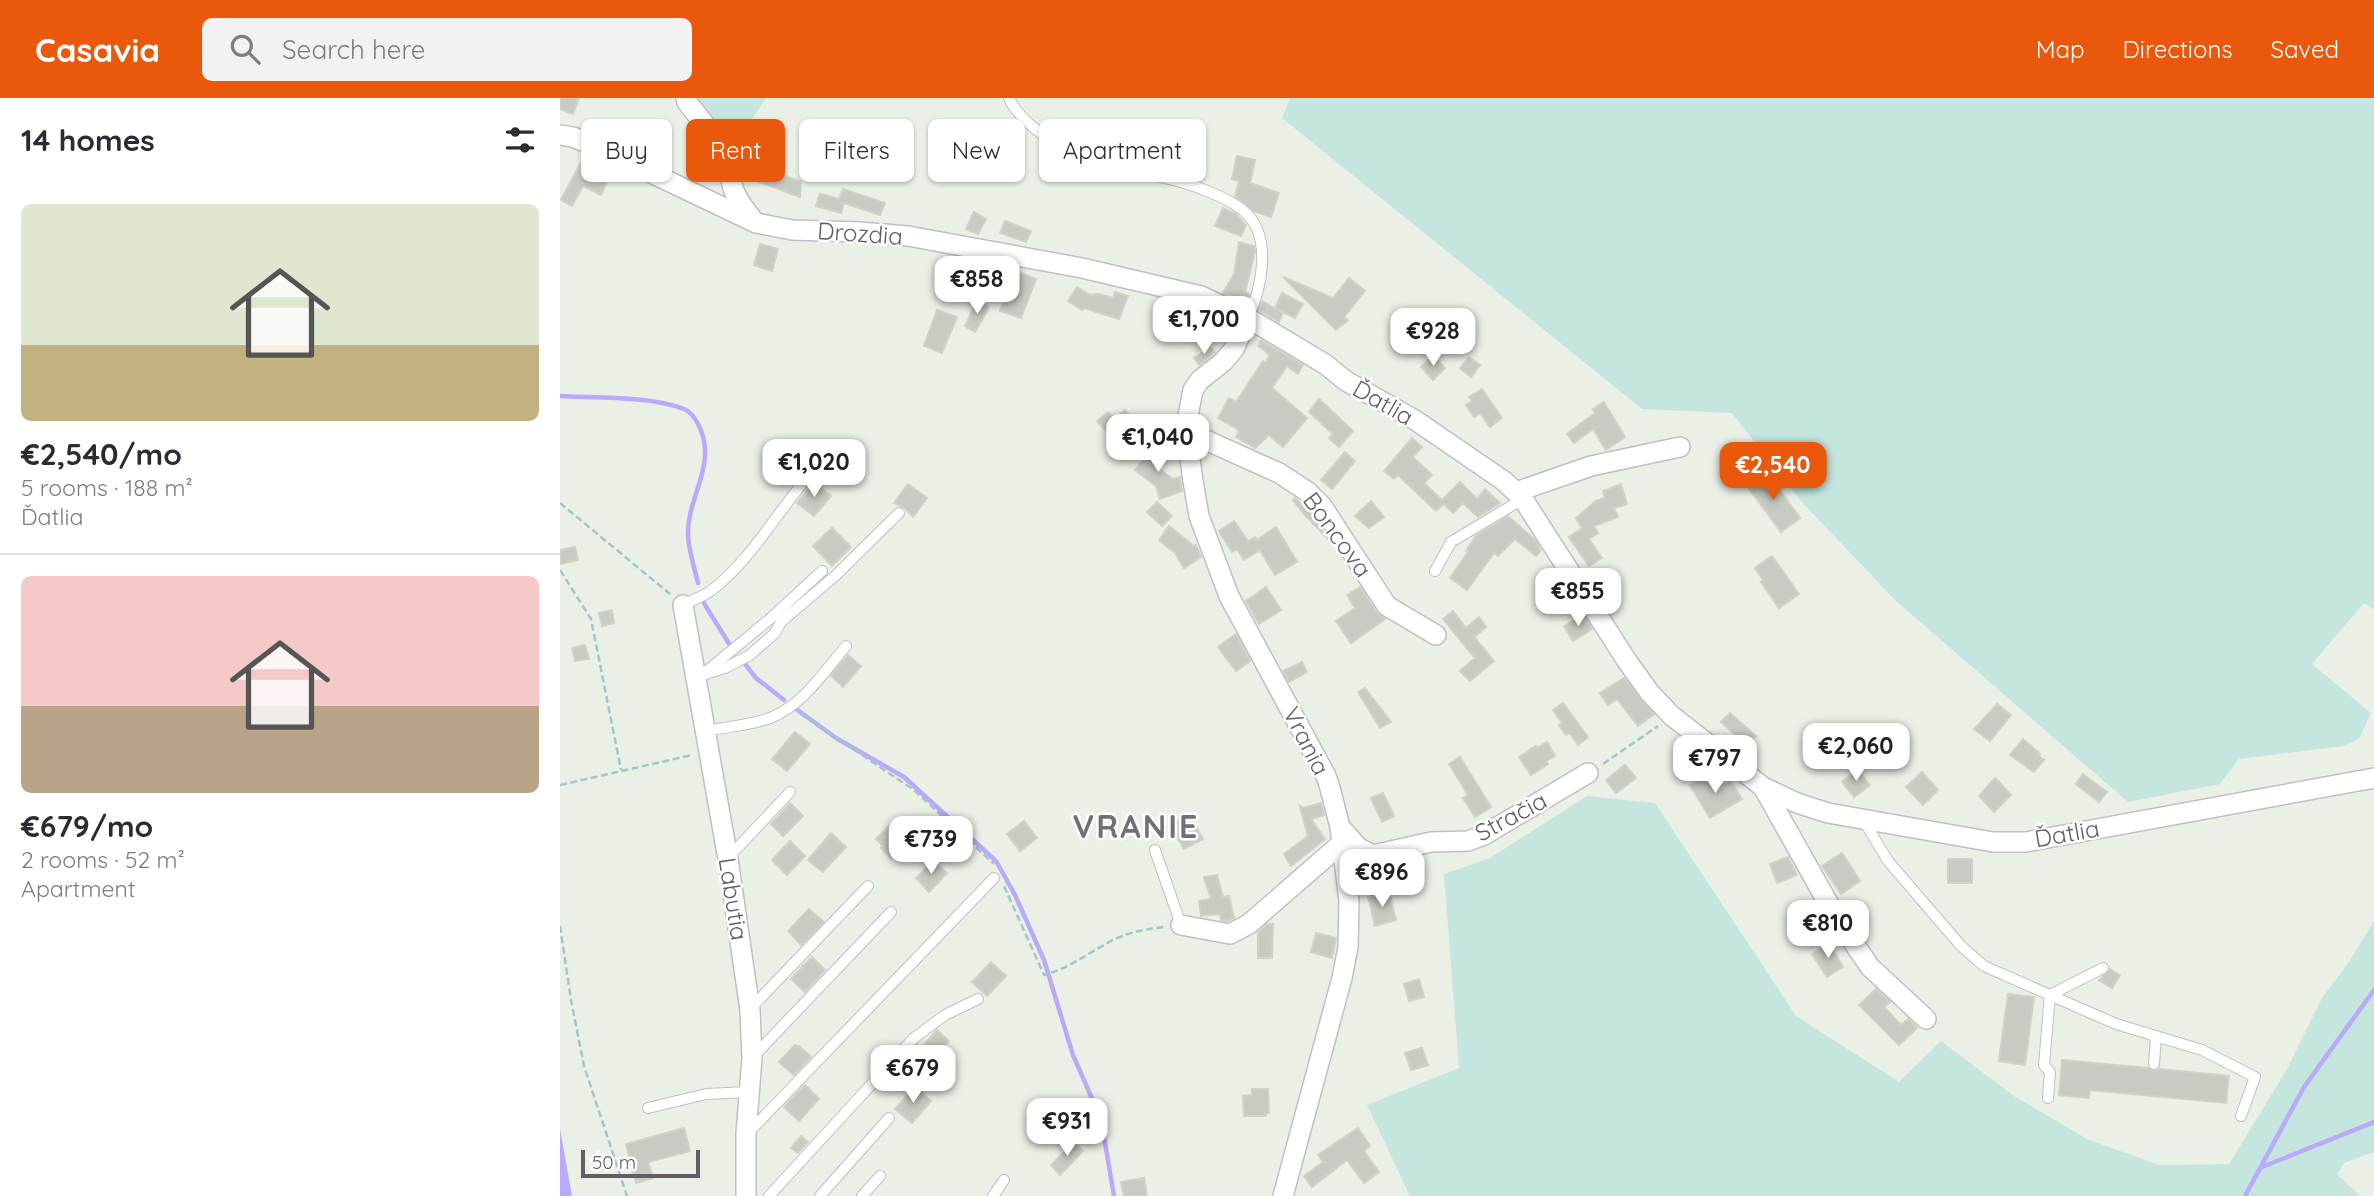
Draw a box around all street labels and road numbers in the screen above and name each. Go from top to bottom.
street label: Drozdia [816,215,904,251]
street label: Ďatlia [1348,373,1419,431]
street label: Boncova [1297,486,1379,583]
street label: Vrania [1277,701,1337,780]
street label: Stračia [1469,785,1552,847]
street label: Ďatlia [2032,813,2102,853]
street label: Labutia [713,855,755,942]

